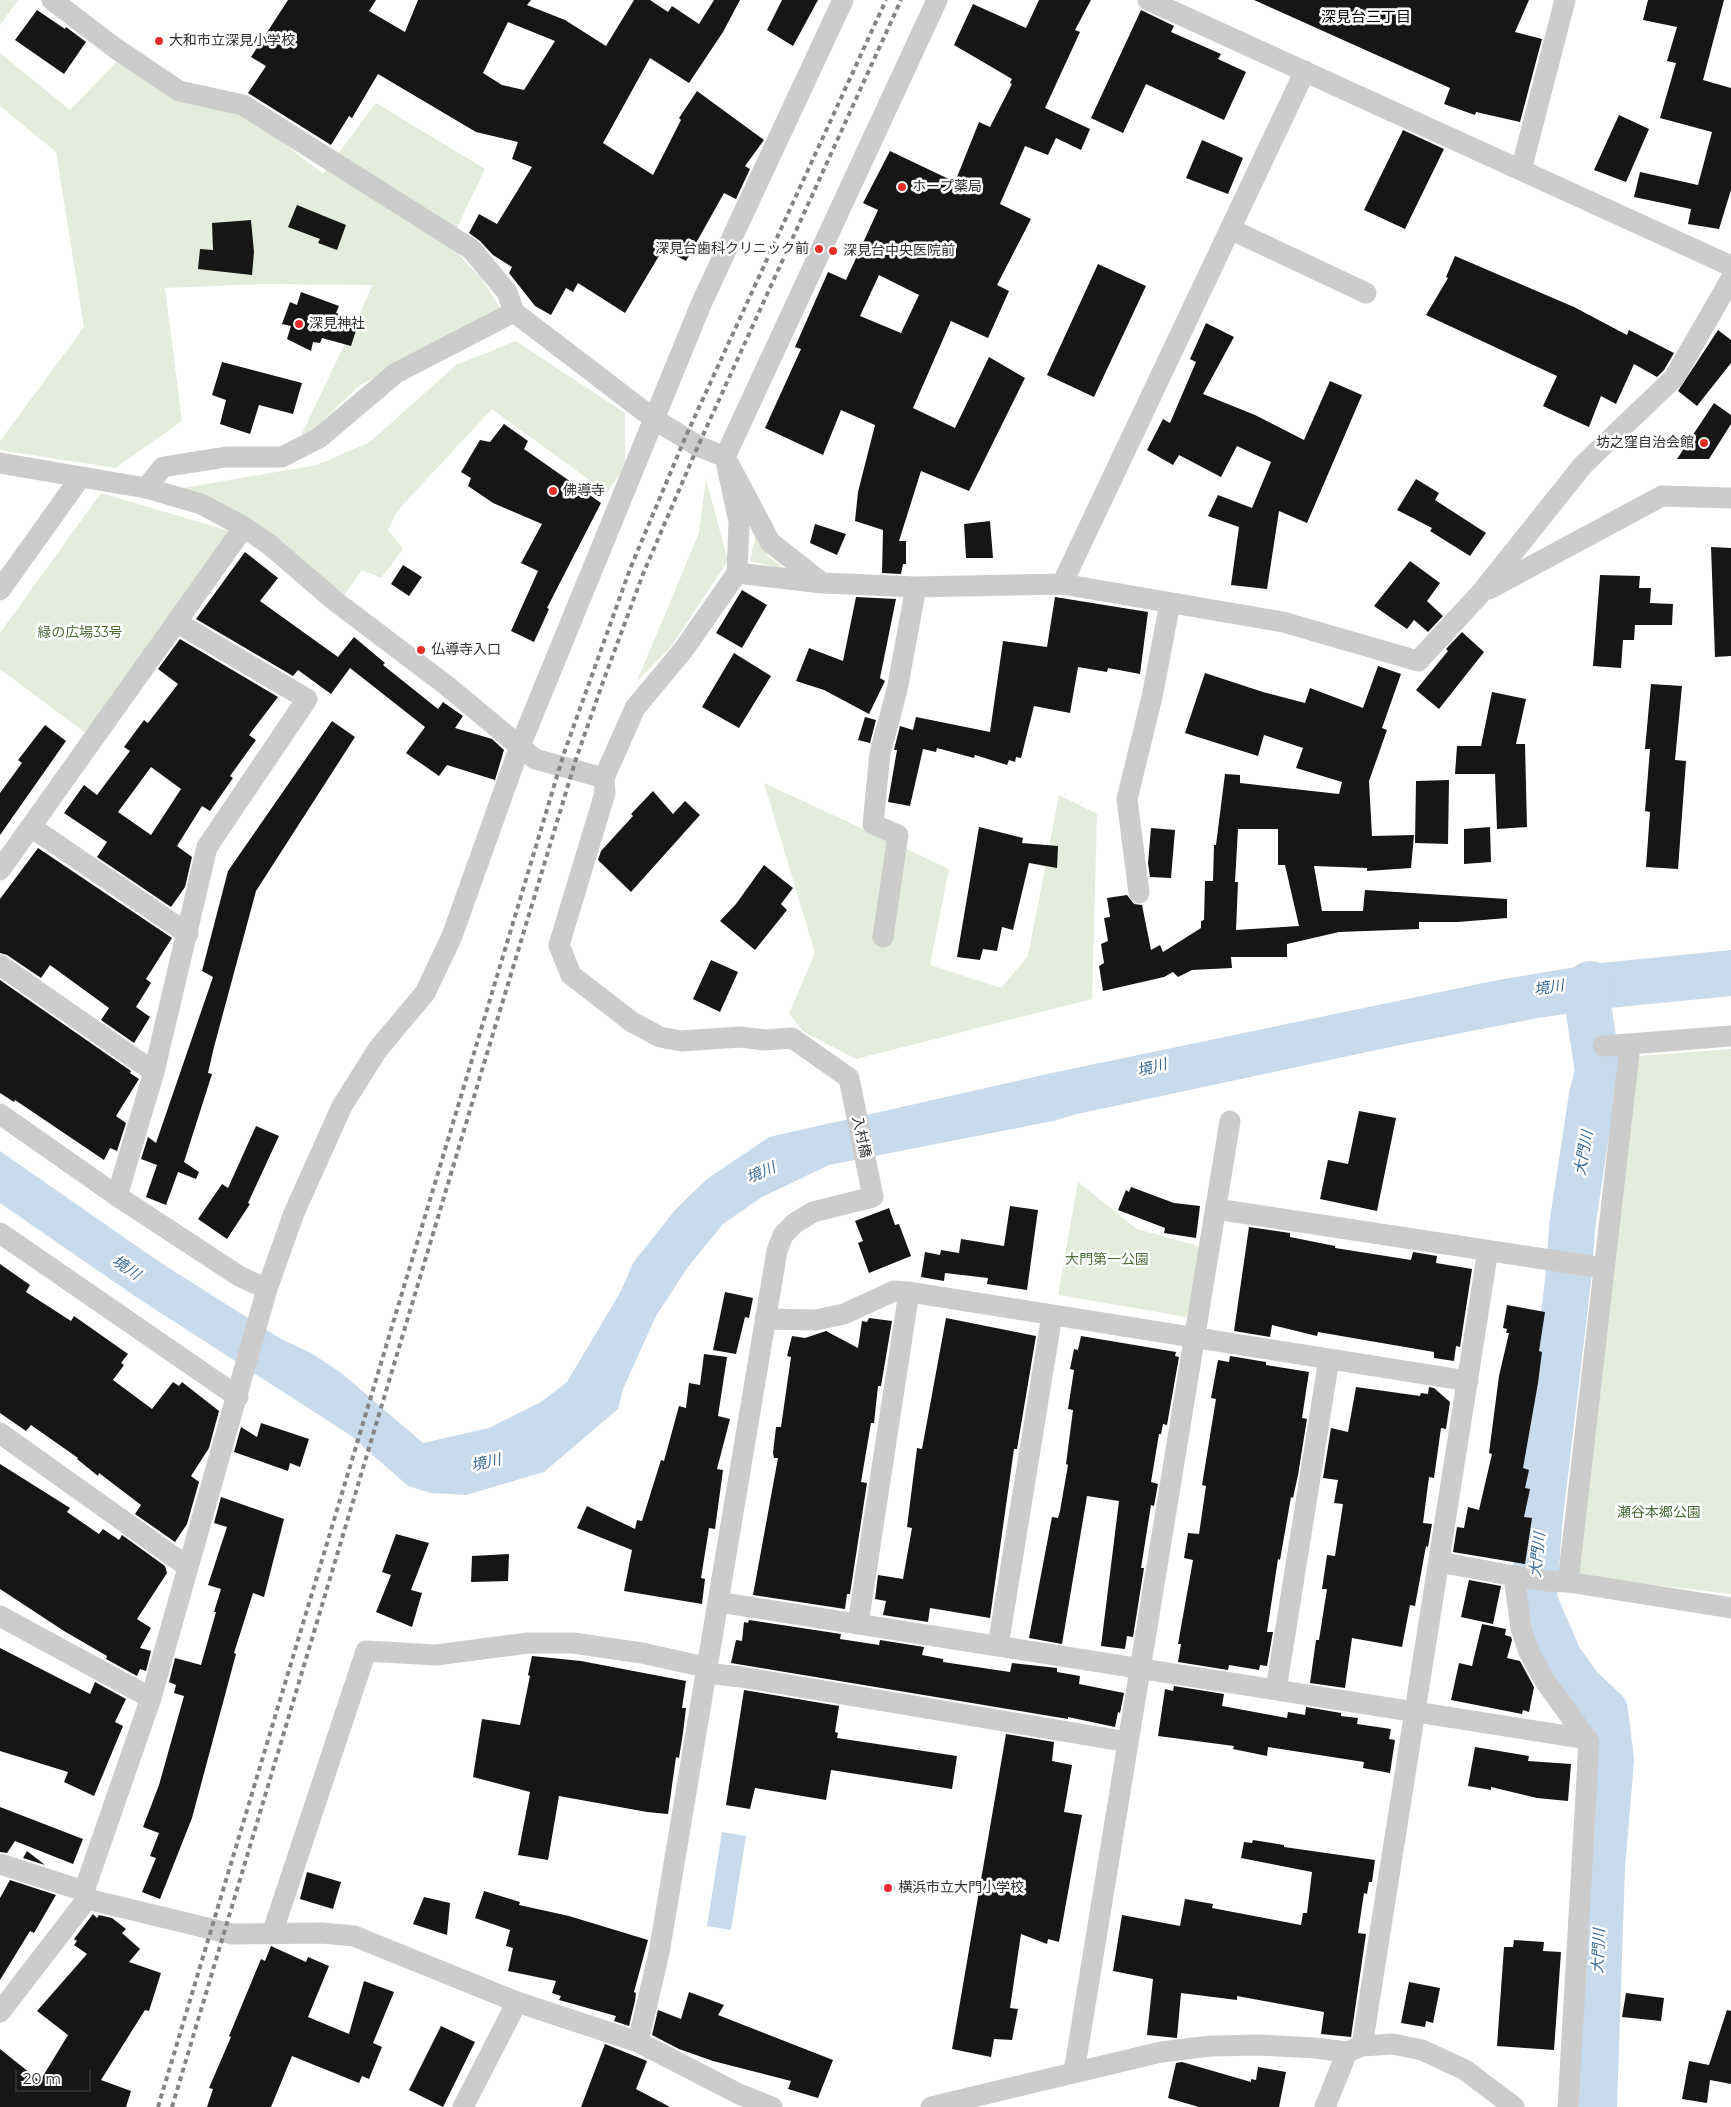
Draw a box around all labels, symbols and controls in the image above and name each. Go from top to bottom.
district label: 深見台三丁目 [1321,9,1411,27]
place label: 大和市立深見小学校 [169,33,295,49]
marker: 大和市立深見小学校 [153,35,165,47]
place label: ホープ薬局 [912,179,982,195]
marker: ホープ薬局 [896,181,908,193]
place label: 深見台歯科クリニック前 [655,241,809,257]
marker: 深見台歯科クリニック前 [813,243,825,255]
place label: 深見台中央医院前 [843,243,955,259]
marker: 深見台中央医院前 [827,245,839,257]
place label: 深見神社 [309,316,365,332]
marker: 深見神社 [293,318,305,330]
place label: 坊之窪自治会館 [1596,435,1694,451]
marker: 坊之窪自治会館 [1698,437,1710,449]
place label: 佛導寺 [563,483,605,499]
marker: 佛導寺 [547,485,559,497]
park label: 緑の広場33号 [37,625,123,641]
place label: 仏導寺入口 [431,642,501,658]
marker: 仏導寺入口 [415,644,427,656]
water label: 境川 [1533,977,1565,999]
water label: 境川 [1135,1056,1169,1080]
street label: 入村橋 [848,1115,874,1159]
water label: 大門川 [1571,1129,1597,1177]
water label: 境川 [744,1159,778,1187]
water label: 境川 [109,1252,143,1284]
park label: 大門第一公園 [1065,1252,1149,1268]
water label: 境川 [469,1451,503,1475]
park label: 瀬谷本郷公園 [1617,1505,1701,1521]
water label: 大門川 [1527,1532,1549,1578]
place label: 横浜市立大門小学校 [898,1880,1024,1896]
marker: 横浜市立大門小学校 [882,1882,894,1894]
water label: 大門川 [1589,1928,1609,1974]
scale bar [18,2060,94,2092]
text: 20 m [23,2069,61,2088]

